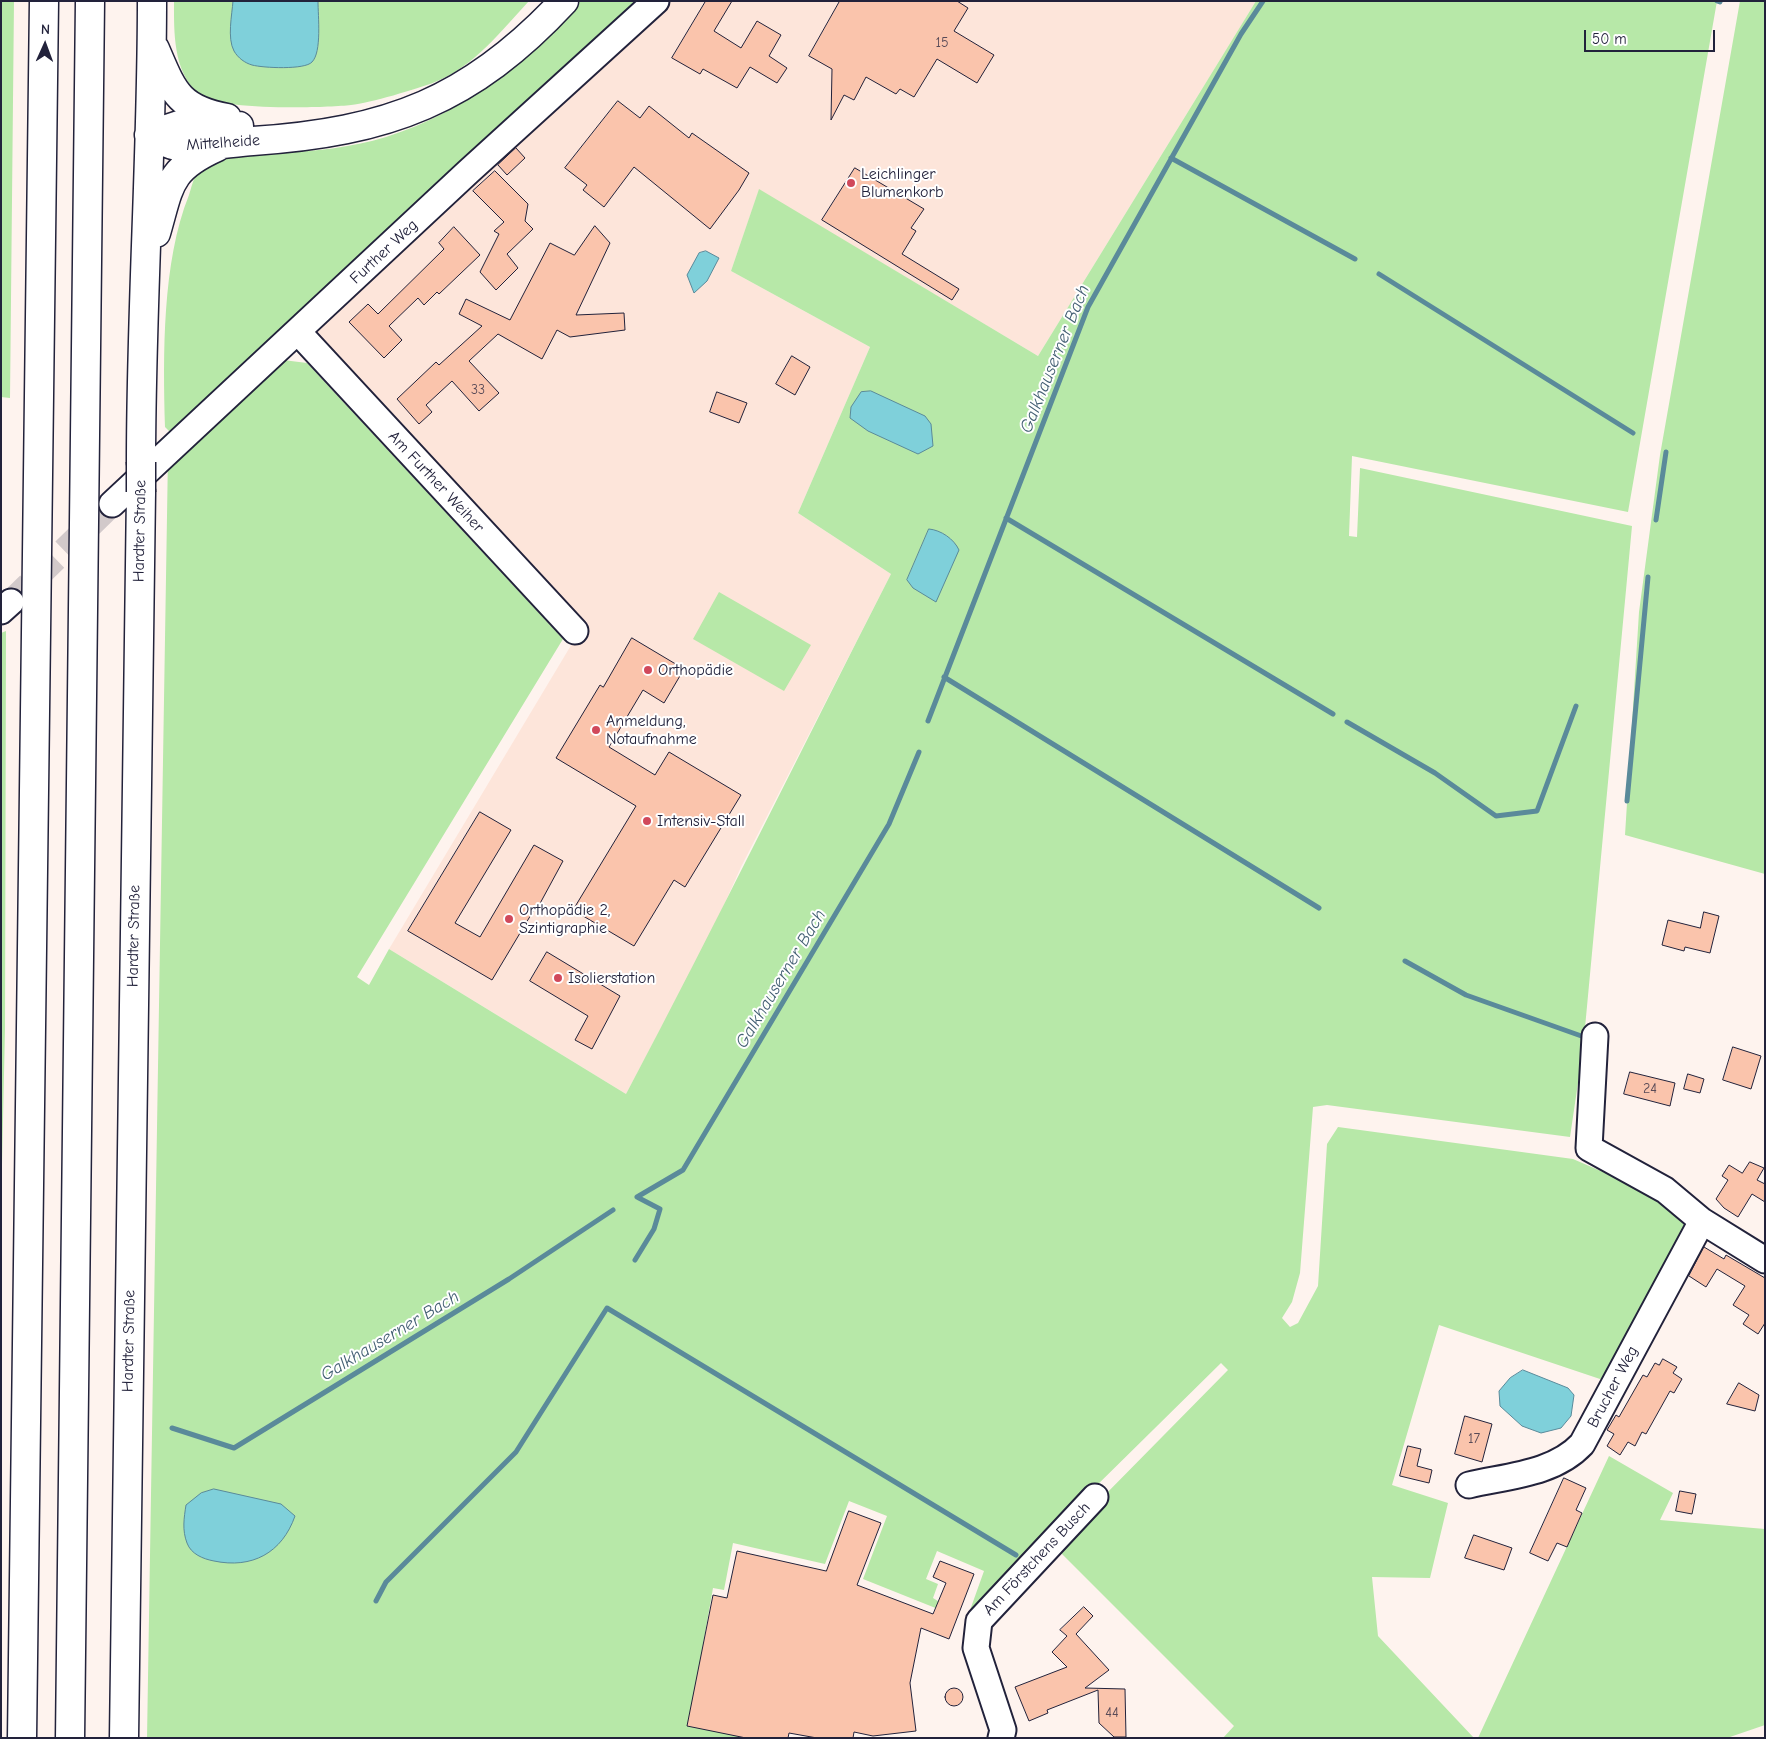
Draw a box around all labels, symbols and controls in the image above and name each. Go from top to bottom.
north arrow [20,20,70,70]
scale bar [1586,20,1717,52]
text: N [41,21,50,38]
text: 50 m [1592,30,1627,48]
house number: 15 [935,35,949,51]
street label: Mittelheide [185,131,261,155]
place label: Leichlinger Blumenkorb [861,164,943,202]
marker: Leichlinger Blumenkorb [845,177,857,189]
street label: Further Weg [346,216,422,288]
water label: Galkhauserner Bach [1015,282,1095,436]
house number: 33 [471,382,485,398]
street label: Am Further Weiher [384,427,488,537]
street label: Hardter Straße [130,480,150,582]
place label: Orthopädie [658,660,733,680]
marker: Orthopädie [642,664,654,676]
place label: Anmeldung, Notaufnahme [606,711,697,749]
marker: Anmeldung, Notaufnahme [590,724,602,736]
place label: Intensiv-Stall [657,811,745,831]
marker: Intensiv-Stall [641,815,653,827]
street label: Hardter Straße [124,885,144,987]
place label: Orthopädie 2, Szintigraphie [519,900,610,938]
water label: Galkhauserner Bach [731,906,831,1052]
marker: Orthopädie 2, Szintigraphie [503,913,515,925]
place label: Isolierstation [568,968,655,988]
marker: Isolierstation [552,972,564,984]
house number: 24 [1643,1081,1657,1097]
water label: Galkhauserner Bach [317,1286,463,1386]
street label: Hardter Straße [119,1290,139,1392]
street label: Brucher Weg [1583,1343,1643,1431]
house number: 17 [1468,1431,1480,1447]
street label: Am Förstchens Busch [980,1498,1094,1620]
house number: 44 [1105,1705,1119,1721]

